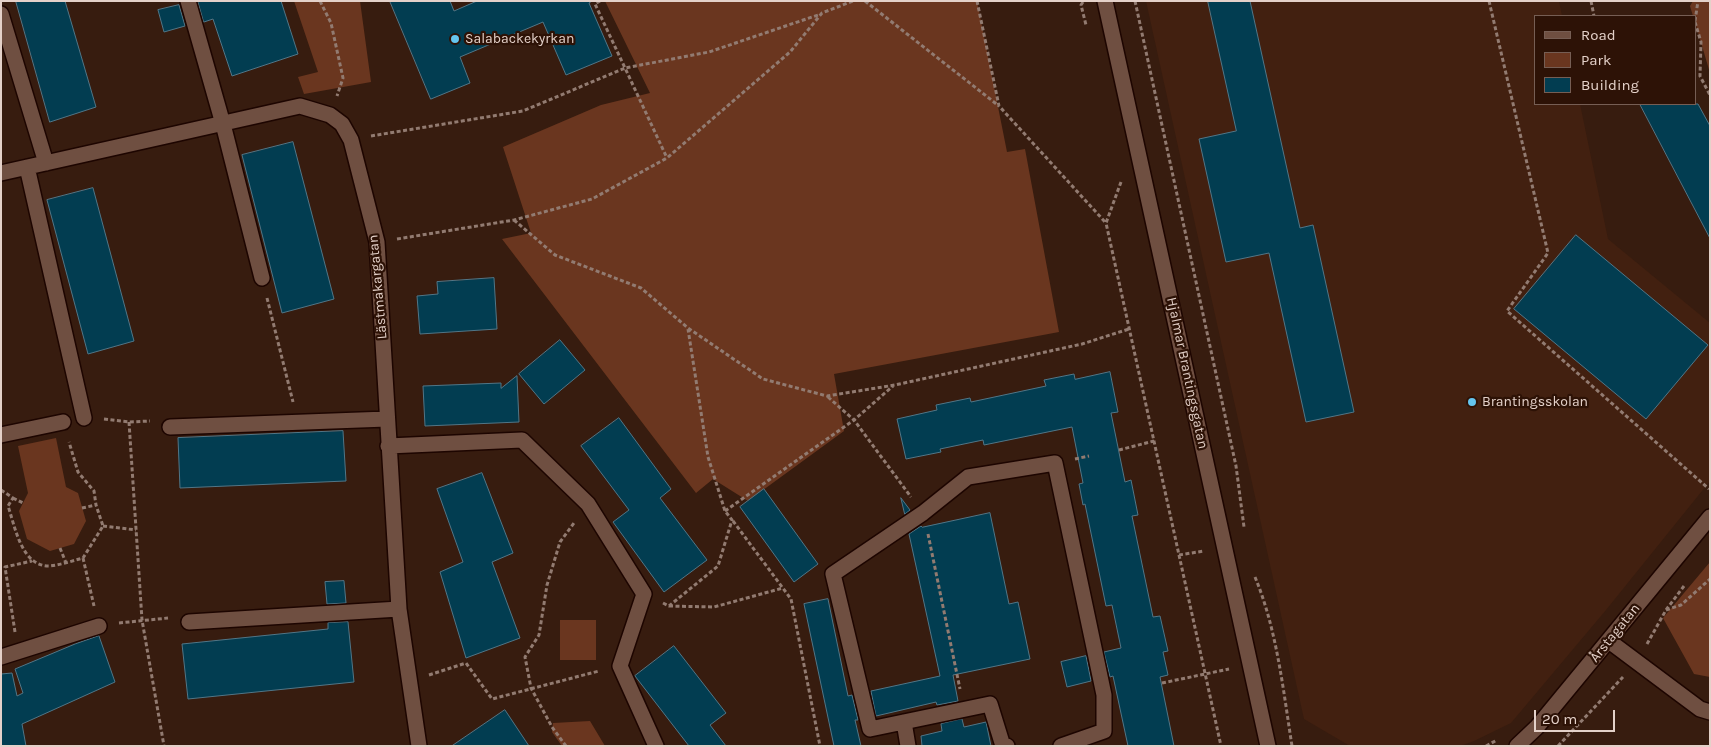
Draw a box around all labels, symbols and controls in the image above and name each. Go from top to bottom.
legend [1534,15,1696,105]
text: Road [1581,26,1616,44]
place label: Salabackekyrkan [465,31,574,47]
marker: Salabackekyrkan [449,33,461,45]
text: Park [1581,51,1611,69]
text: Building [1581,76,1639,94]
street label: Lästmakargatan [365,234,391,340]
street label: Hjalmar Brantingsgatan [1163,296,1211,450]
place label: Brantingsskolan [1482,394,1588,410]
marker: Brantingsskolan [1466,396,1478,408]
street label: Årstagatan [1586,600,1644,666]
scale bar [1536,700,1617,732]
text: 20 m [1542,710,1577,728]

